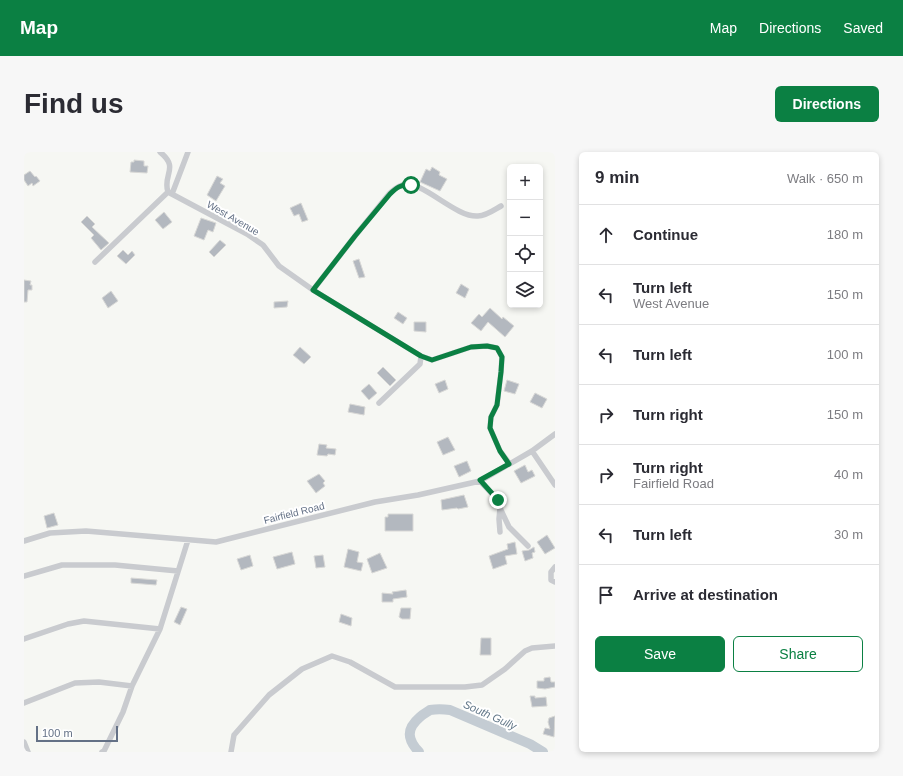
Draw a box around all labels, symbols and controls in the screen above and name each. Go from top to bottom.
text: Map [20,17,58,38]
text: Map [710,20,737,36]
text: Directions [759,20,821,36]
text: Saved [843,20,883,36]
button: Directions [775,86,879,122]
text: Find us [24,88,124,119]
map controls [507,164,543,308]
button: + [507,164,543,200]
text: 9 min [595,168,639,187]
text: Walk · 650 m [787,171,863,186]
route start [402,176,420,194]
street label: West Avenue [205,199,261,238]
button: − [507,200,543,236]
icon: ahead [595,224,617,246]
text: Continue [633,226,698,243]
text: 180 m [827,227,863,242]
button: locate [507,236,543,272]
button: layers [507,272,543,308]
text: Turn left [633,279,692,296]
icon: left [595,284,617,306]
text: 150 m [827,287,863,302]
text: West Avenue [633,296,709,311]
icon: left [595,344,617,366]
text: Turn left [633,346,692,363]
text: 100 m [827,347,863,362]
icon: right [595,404,617,426]
text: Turn right [633,406,703,423]
text: 150 m [827,407,863,422]
text: Turn right [633,459,703,476]
icon: right [595,464,617,486]
text: 40 m [834,467,863,482]
text: Fairfield Road [633,476,714,491]
route end [489,491,507,509]
street label: Fairfield Road [262,500,326,526]
icon: left [595,524,617,546]
text: Turn left [633,526,692,543]
text: 30 m [834,527,863,542]
icon: arrive [595,584,617,606]
text: Arrive at destination [633,586,778,603]
button: Save [595,636,725,672]
button: Share [733,636,863,672]
water label: South Gully [462,698,520,733]
scale bar [36,724,118,743]
text: 100 m [42,727,73,739]

